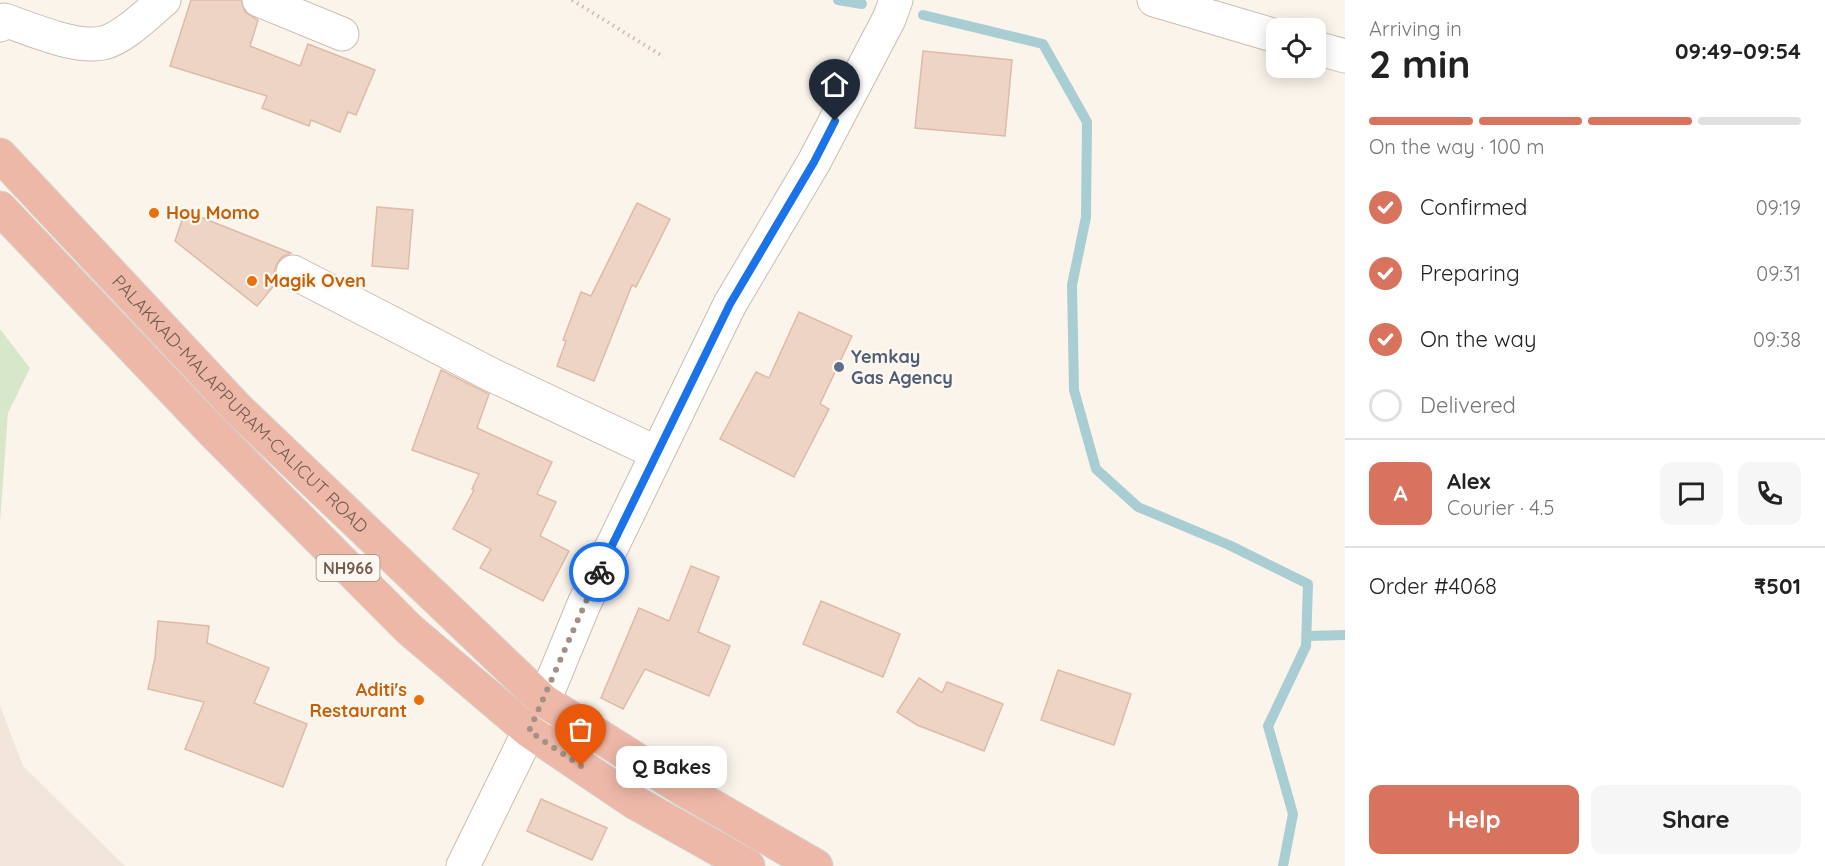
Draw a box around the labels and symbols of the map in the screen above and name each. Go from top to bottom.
pin [809,59,860,121]
place label: Hoy Momo [166,201,260,224]
marker: Hoy Momo [147,206,161,220]
place label: Magik Oven [264,269,366,292]
street label: PALAKKAD-MALAPPURAM-CALICUT ROAD [107,270,373,538]
marker: Magik Oven [245,274,259,288]
place label: Yemkay Gas Agency [851,345,953,389]
marker: Yemkay Gas Agency [832,360,846,374]
courier [569,542,629,602]
road number: NH966 [316,555,380,581]
place label: Aditi's Restaurant [309,678,407,722]
marker: Aditi's Restaurant [412,693,426,707]
pin [555,704,606,766]
callout: Q Bakes [617,745,728,787]

